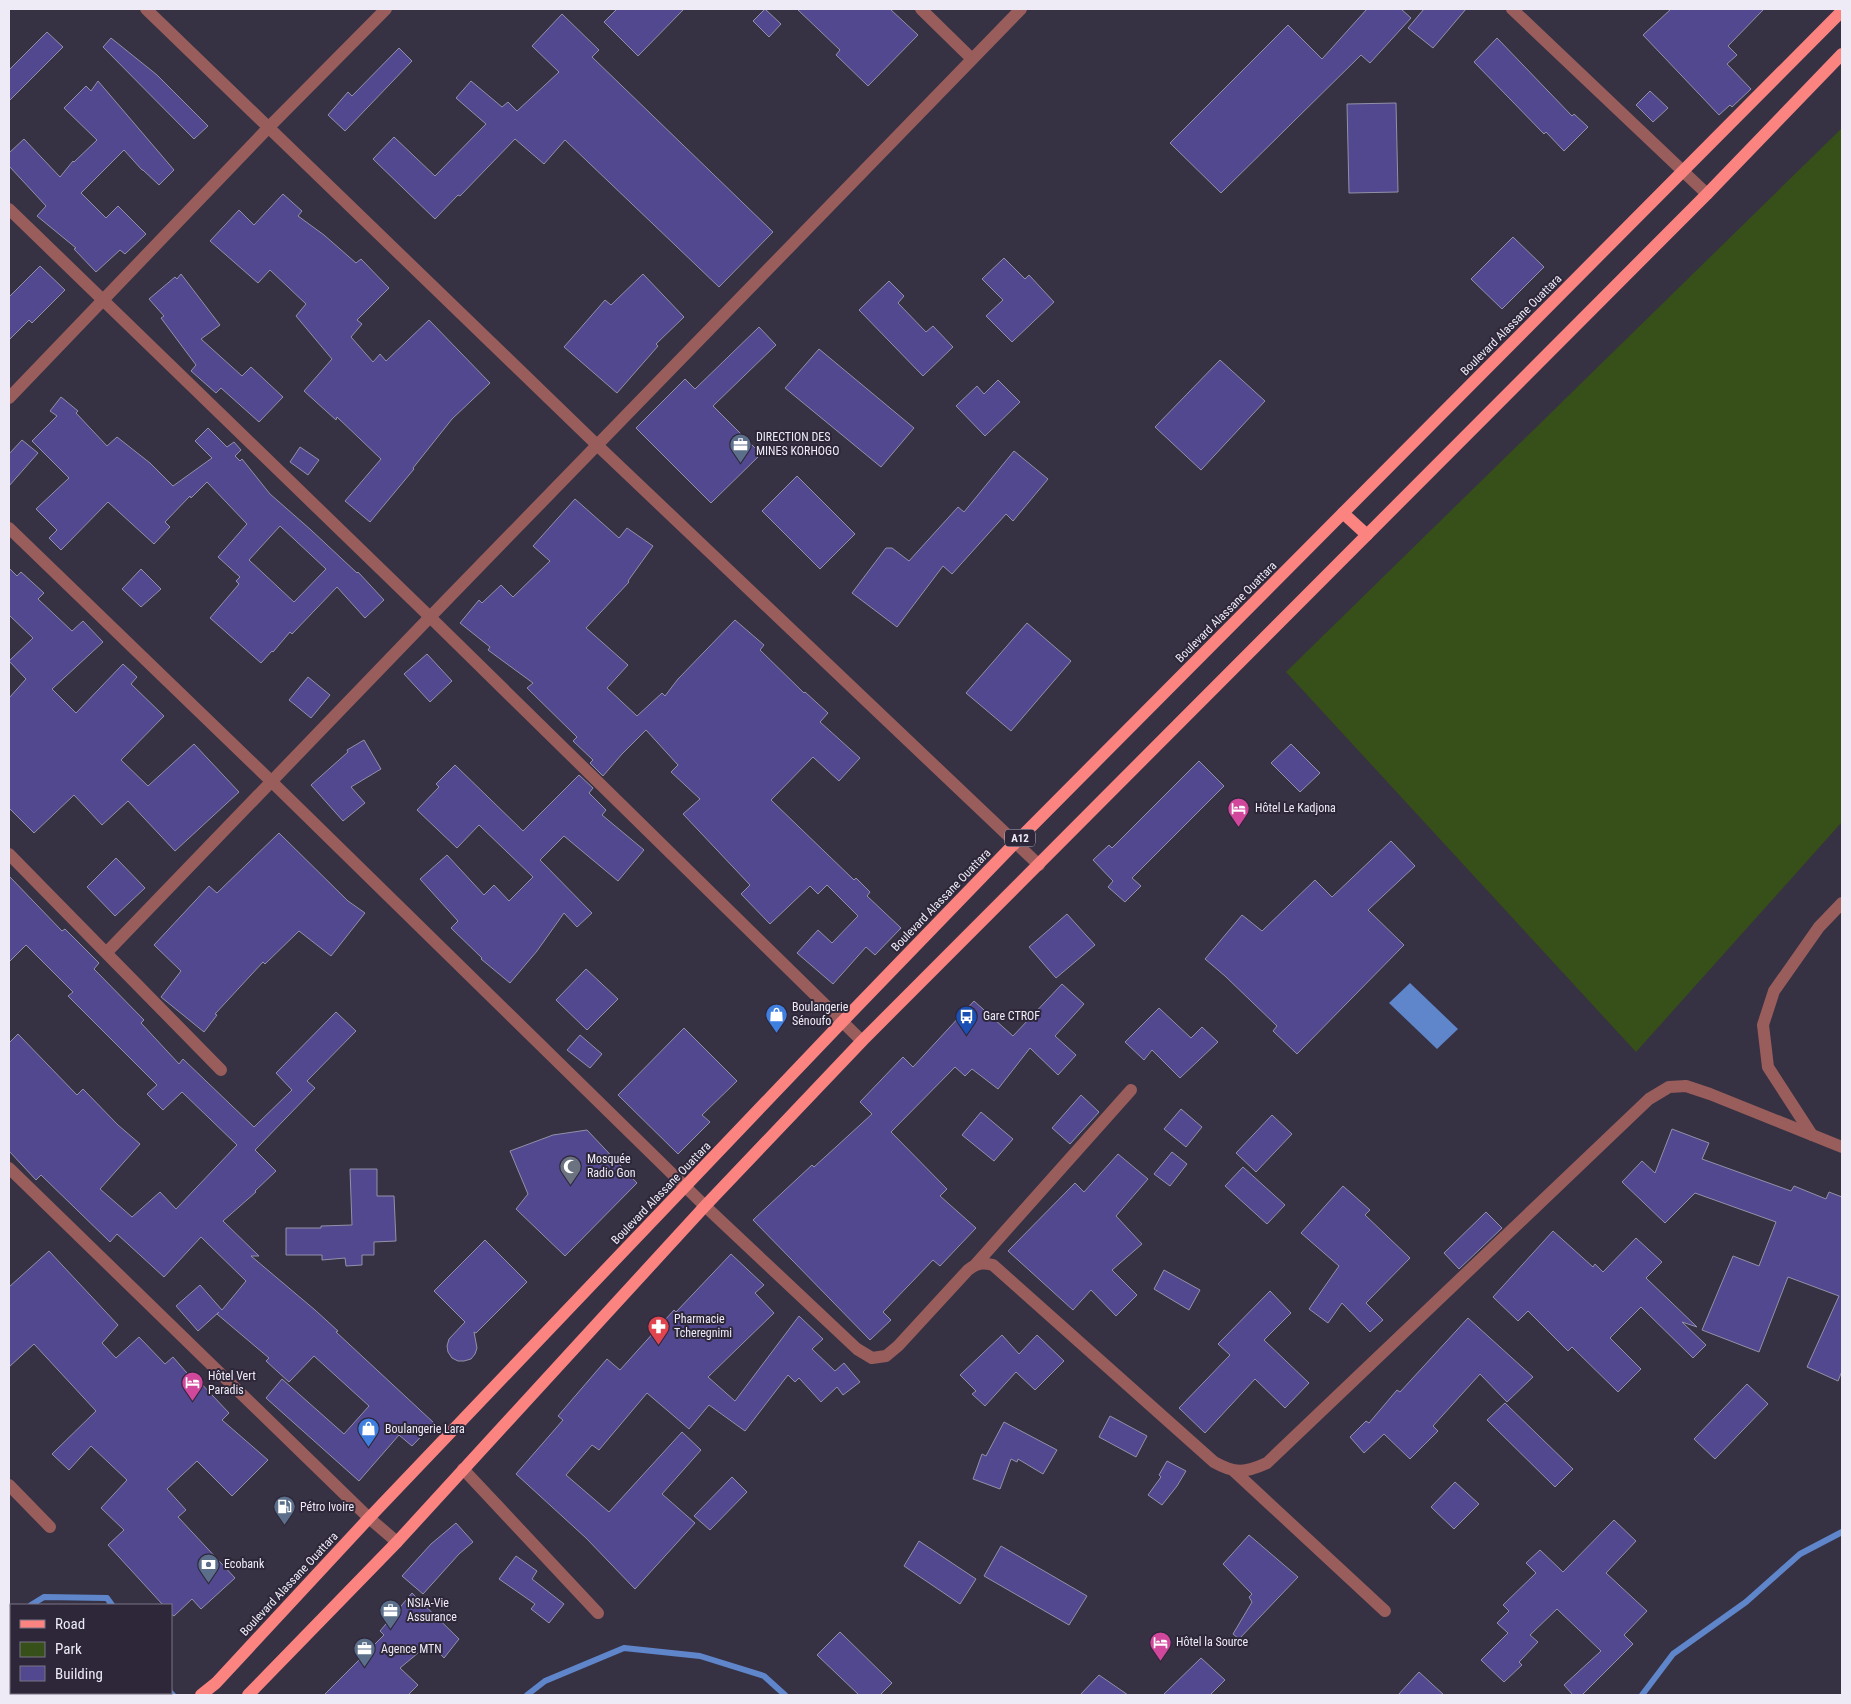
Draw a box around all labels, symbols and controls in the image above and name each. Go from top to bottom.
street label: Boulevard Alassane Ouattara [1458,272,1564,378]
place label: DIRECTION DES MINES KORHOGO [756,430,839,458]
office icon: DIRECTION DES MINES KORHOGO [728,432,752,463]
street label: Boulevard Alassane Ouattara [1173,559,1279,665]
hotel icon: Hôtel Le Kadjona [1227,796,1251,827]
place label: Hôtel Le Kadjona [1255,801,1336,815]
road number: A12 [1005,830,1035,846]
street label: Boulevard Alassane Ouattara [888,846,994,954]
place label: Boulangerie Sénoufo [792,1000,849,1028]
shop icon: Boulangerie Sénoufo [764,1002,788,1033]
bus stop icon: Gare CTROF [955,1004,979,1035]
place label: Gare CTROF [983,1009,1040,1023]
street label: Boulevard Alassane Ouattara [608,1139,714,1247]
place label: Mosquée Radio Gon [587,1152,636,1180]
mosque icon: Mosquée Radio Gon [559,1154,583,1185]
place label: Pharmacie Tcheregnimi [674,1312,732,1340]
pharmacy icon: Pharmacie Tcheregnimi [646,1314,670,1345]
place label: Hôtel Vert Paradis [208,1369,256,1397]
hotel icon: Hôtel Vert Paradis [180,1371,204,1402]
shop icon: Boulangerie Lara [357,1417,381,1448]
place label: Boulangerie Lara [385,1422,465,1436]
fuel station icon: Pétro Ivoire [272,1495,296,1526]
place label: Pétro Ivoire [300,1500,354,1514]
street label: Boulevard Alassane Ouattara [237,1529,341,1639]
bank icon: Ecobank [196,1552,220,1583]
place label: Ecobank [224,1557,265,1571]
place label: NSIA-Vie Assurance [407,1596,457,1624]
office icon: NSIA-Vie Assurance [379,1598,403,1629]
legend [10,1604,172,1694]
text: Road [55,1615,85,1633]
hotel icon: Hôtel la Source [1148,1630,1172,1661]
place label: Hôtel la Source [1176,1635,1249,1649]
office icon: Agence MTN [353,1637,377,1668]
text: Park [55,1640,82,1658]
place label: Agence MTN [381,1642,442,1656]
text: Building [55,1665,103,1683]

